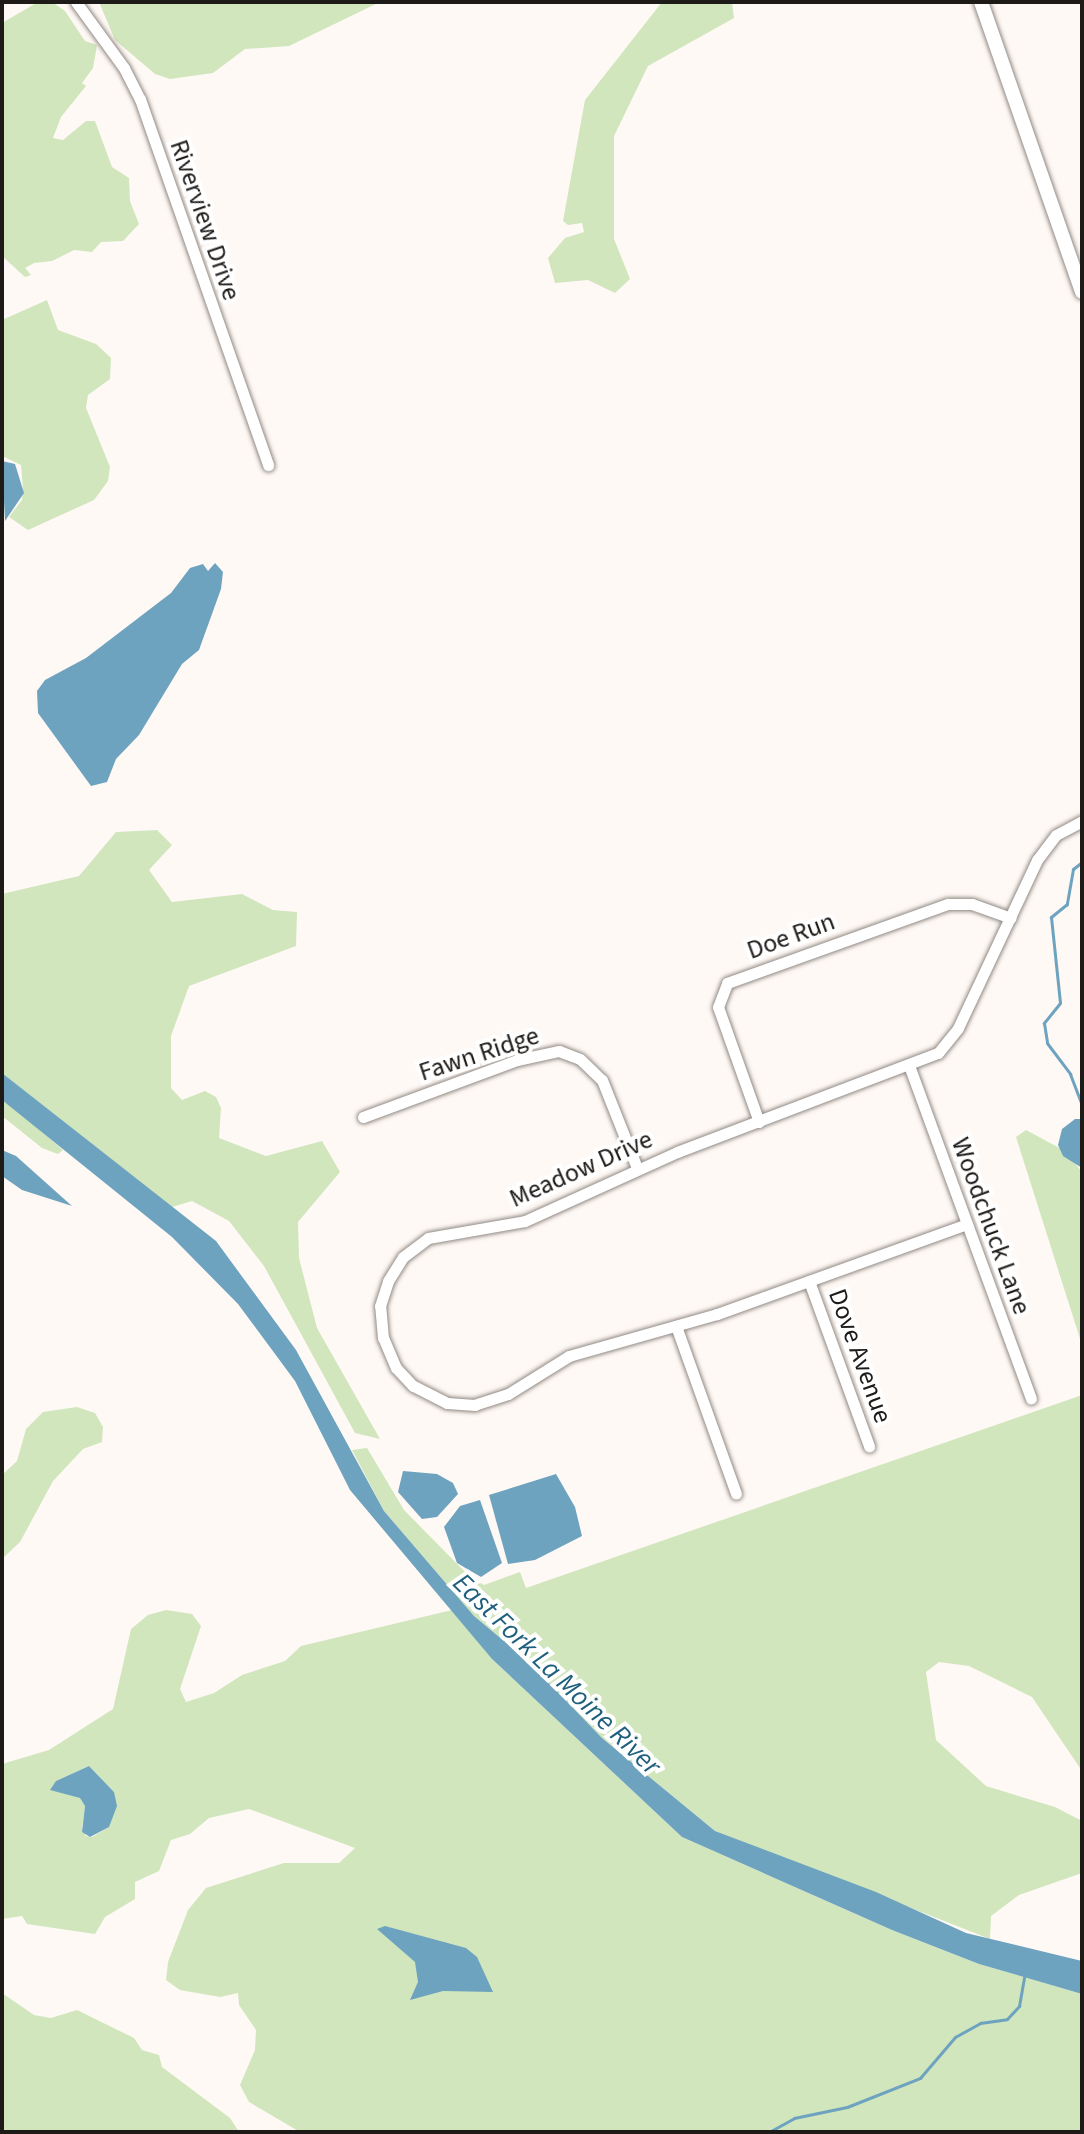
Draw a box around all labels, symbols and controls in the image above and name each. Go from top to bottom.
street label: Riverview Drive [163,136,247,304]
street label: Doe Run [743,906,839,966]
street label: Fawn Ridge [415,1020,543,1088]
street label: Meadow Drive [505,1124,657,1214]
street label: Woodchuck Lane [945,1133,1037,1319]
street label: Dove Avenue [821,1285,899,1427]
water label: East Fork La Moine River [446,1566,668,1782]

